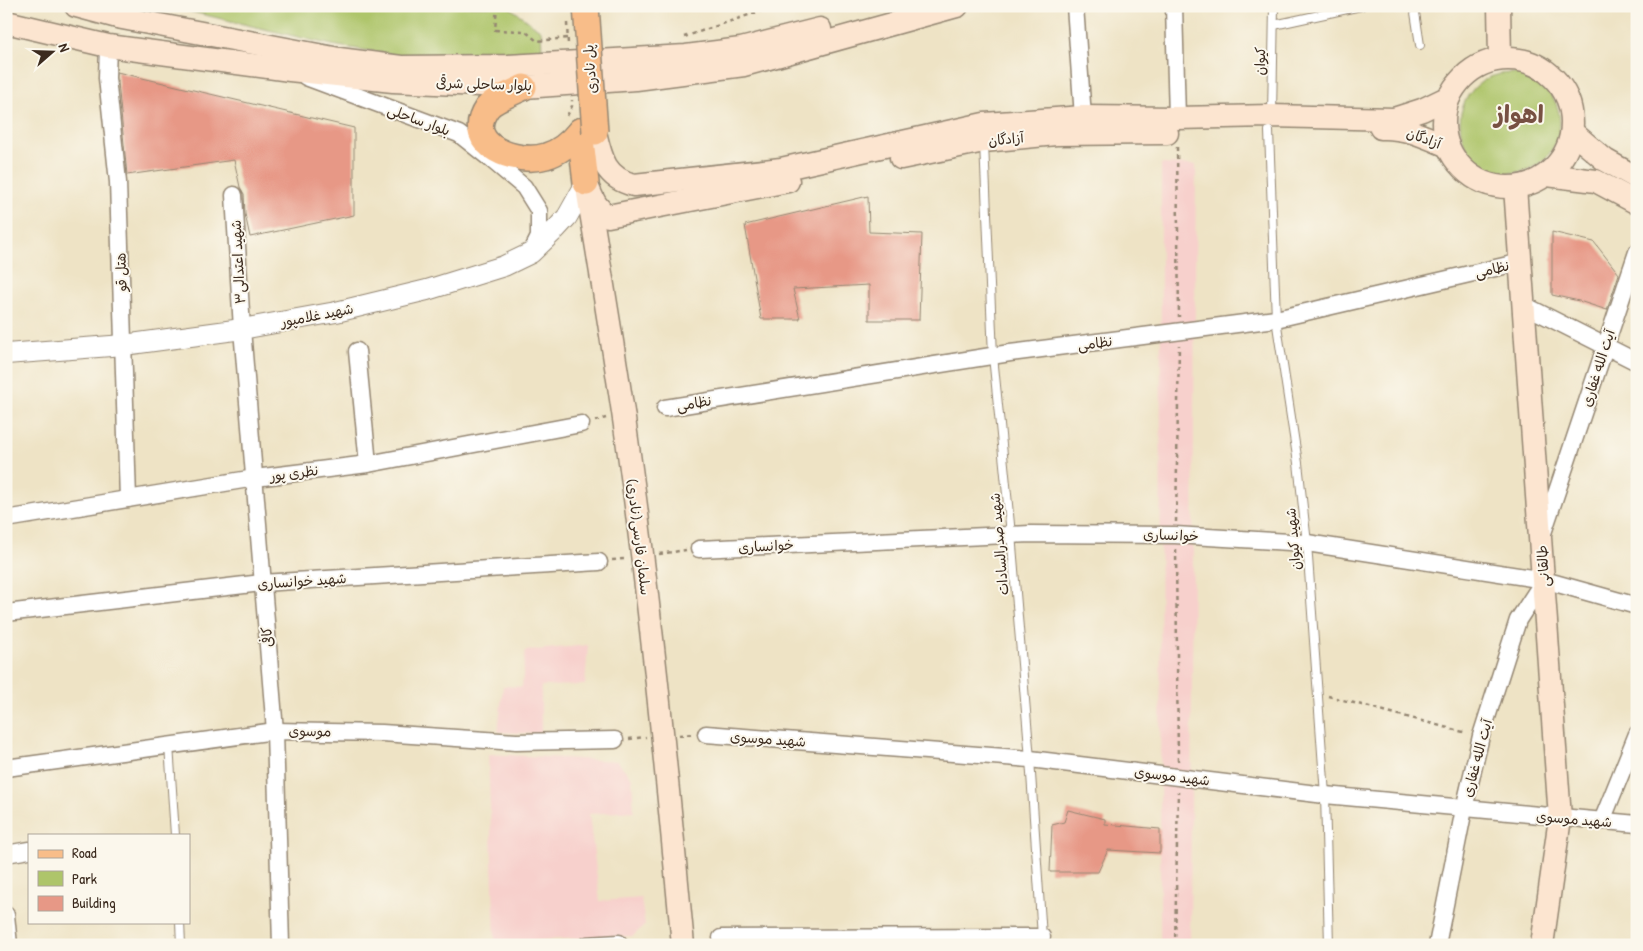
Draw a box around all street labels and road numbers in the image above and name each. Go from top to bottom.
street label: پل نادری [578,44,602,94]
street label: کیوان [1250,46,1269,76]
street label: بلوار ساحلی شرقی [436,72,532,95]
street label: بلوار ساحلی [385,99,453,140]
street label: آزادگان [1404,122,1445,153]
street label: آزادگان [987,127,1025,150]
street label: شهید اعتدالی۳ [226,219,249,305]
street label: هتل قو [110,252,131,293]
street label: نظامی [1473,255,1511,282]
street label: شهید غلامپور [278,298,355,332]
street label: آیت الله غفاری [1576,326,1619,409]
street label: نظامی [1076,331,1113,354]
street label: نظامی [675,390,713,415]
street label: نظری پور [268,460,319,486]
street label: سلمان فارسی(نادری) [623,478,656,596]
street label: شهید صدرالسادات [985,492,1012,596]
street label: شهید کیوان [1280,507,1305,571]
street label: خوانساری [1143,524,1199,545]
street label: خوانساری [738,535,794,556]
street label: طالقانی [1532,545,1553,587]
street label: شهید خوانساری [257,568,347,593]
street label: کافی [256,626,277,648]
street label: آیت الله غفاری [1457,716,1496,799]
street label: موسوی [289,721,331,740]
street label: شهید موسوی [729,726,807,751]
street label: شهید موسوی [1133,761,1211,790]
street label: شهید موسوی [1535,806,1613,831]

